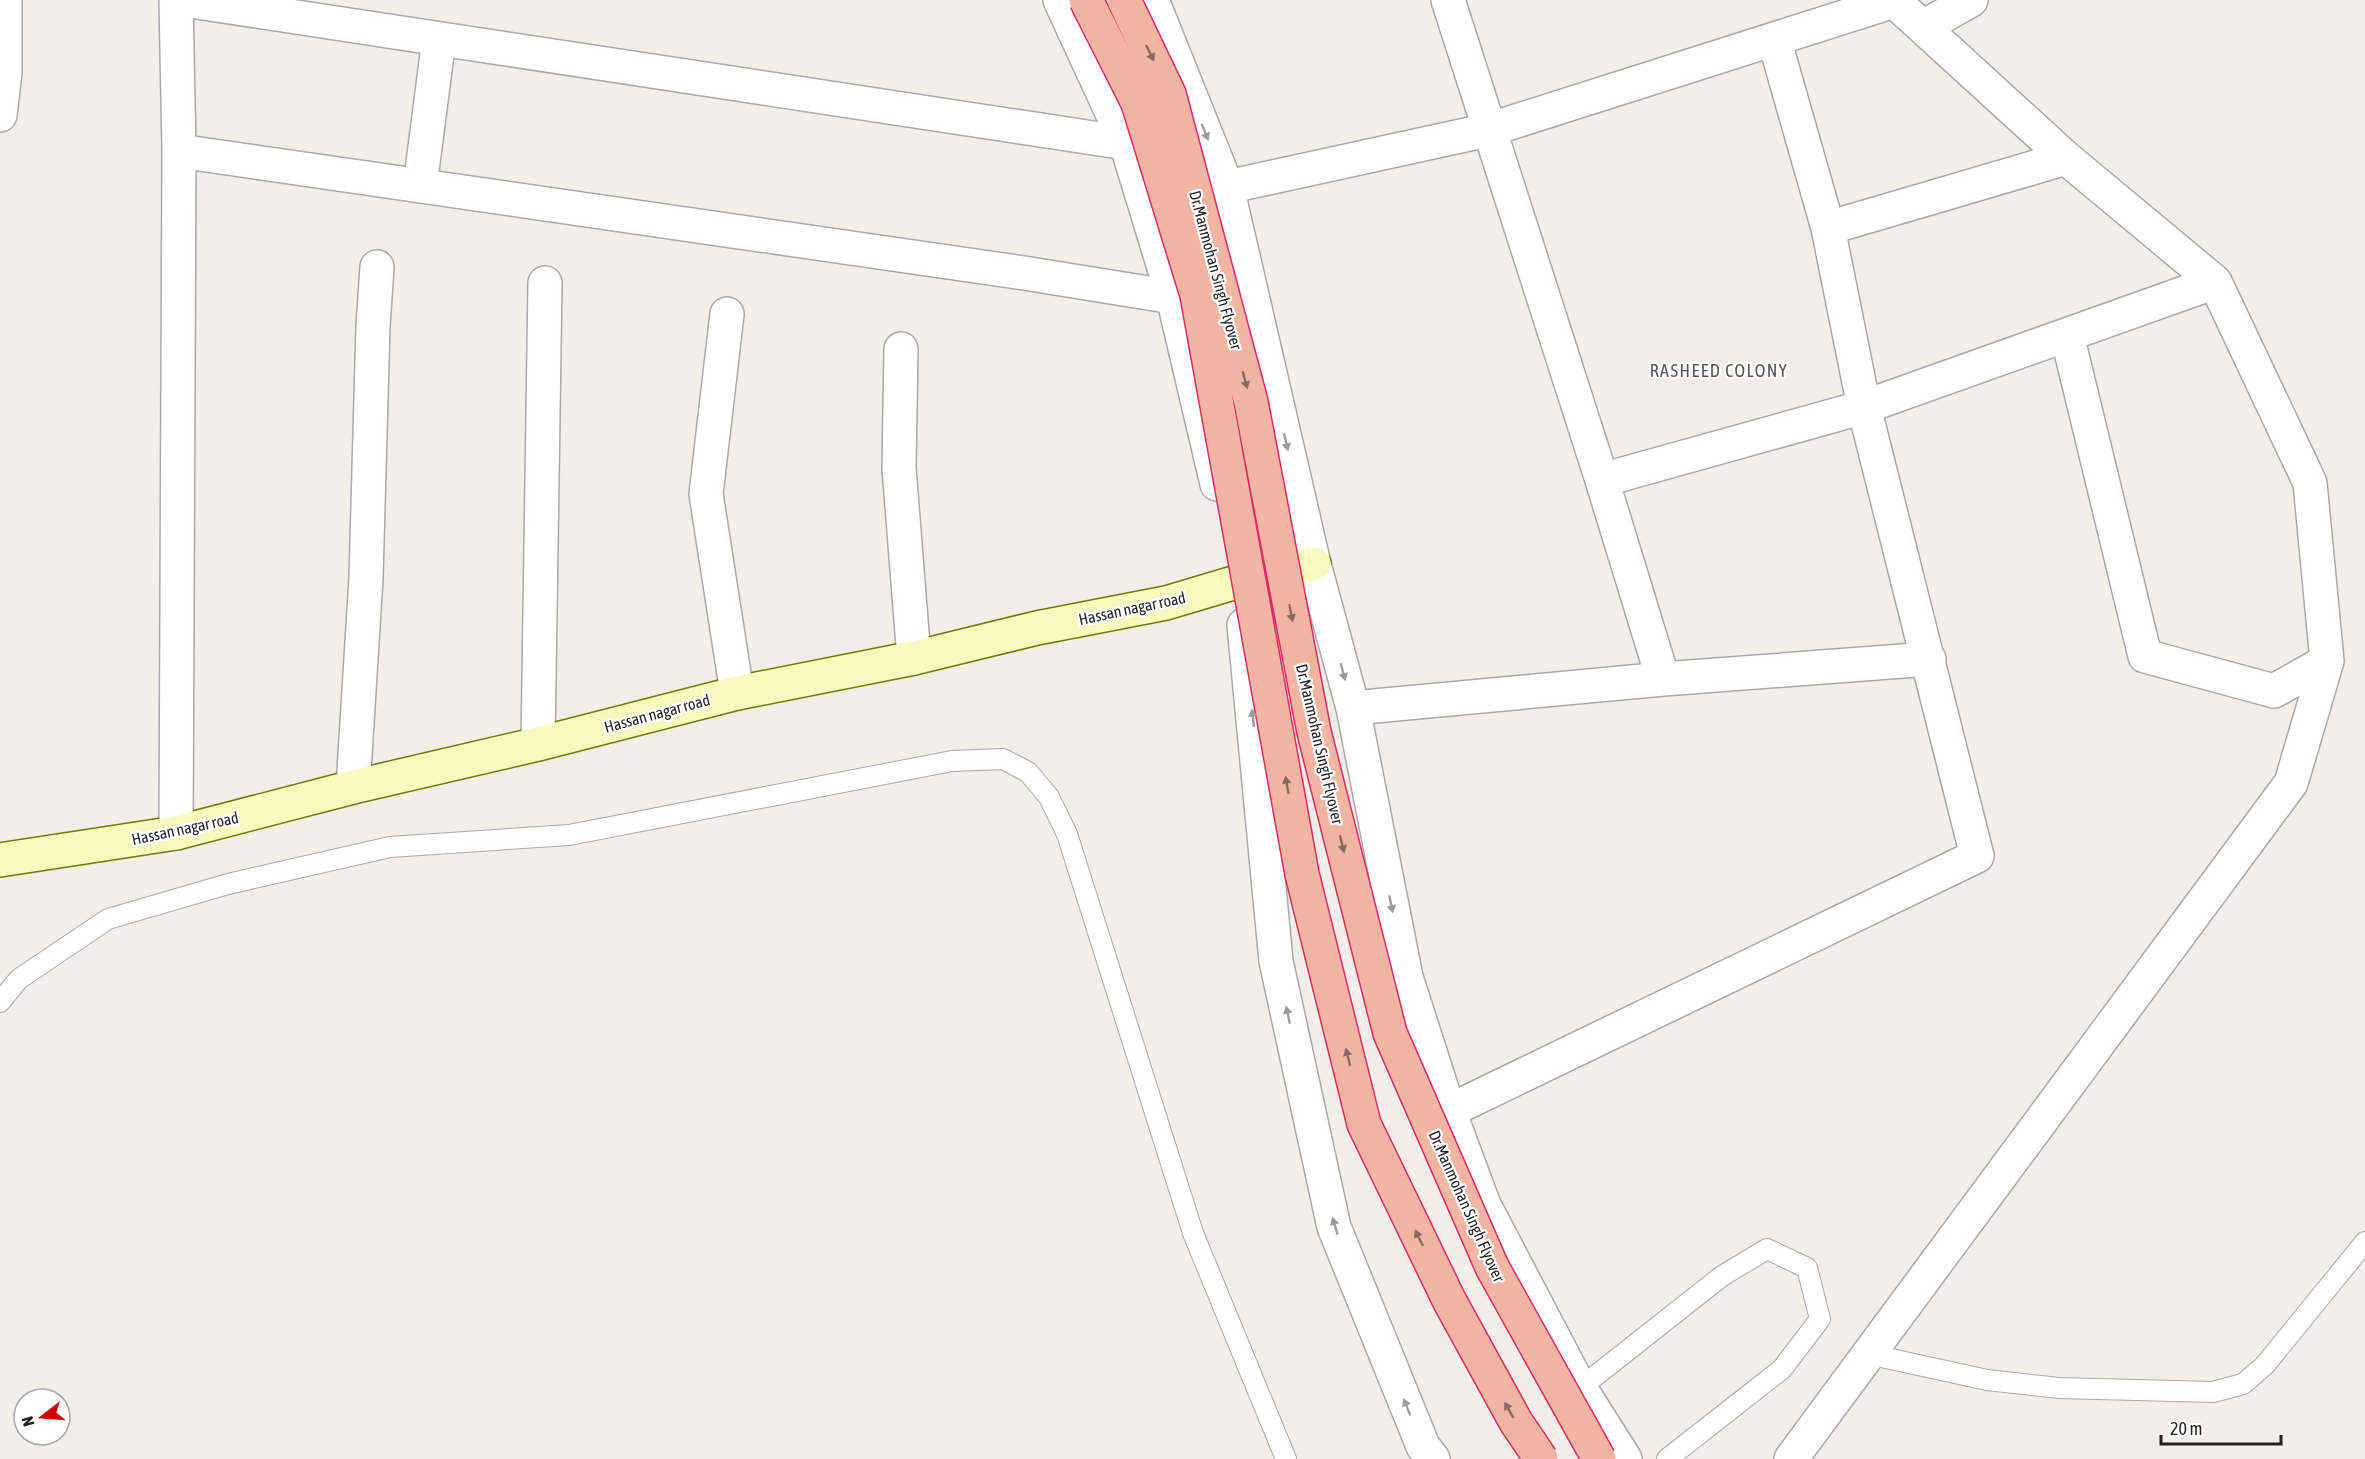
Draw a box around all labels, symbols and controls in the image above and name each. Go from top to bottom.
one-way arrow [1145,44,1154,61]
one-way arrow [1200,124,1210,142]
street label: Dr.Manmohan Singh Flyover [1185,189,1246,352]
district label: RASHEED COLONY [1650,360,1788,381]
one-way arrow [1241,371,1251,389]
one-way arrow [1282,433,1292,451]
street label: Hassan nagar road [1077,588,1187,629]
one-way arrow [1287,603,1296,622]
street label: Dr.Manmohan Singh Flyover [1292,662,1347,826]
one-way arrow [1339,663,1349,681]
street label: Hassan nagar road [602,690,712,737]
one-way arrow [1248,708,1258,727]
one-way arrow [1282,775,1291,794]
street label: Hassan nagar road [130,808,240,849]
one-way arrow [1338,835,1348,853]
one-way arrow [1387,895,1396,914]
one-way arrow [1283,1005,1292,1024]
one-way arrow [1342,1048,1352,1066]
street label: Dr.Manmohan Singh Flyover [1425,1128,1509,1285]
one-way arrow [1330,1217,1339,1235]
one-way arrow [1414,1229,1423,1246]
north arrow [12,1387,72,1447]
one-way arrow [1402,1398,1411,1416]
one-way arrow [1504,1402,1515,1418]
scale bar [2161,1408,2281,1446]
text: N [18,1414,38,1429]
text: 20 m [2170,1418,2202,1439]

